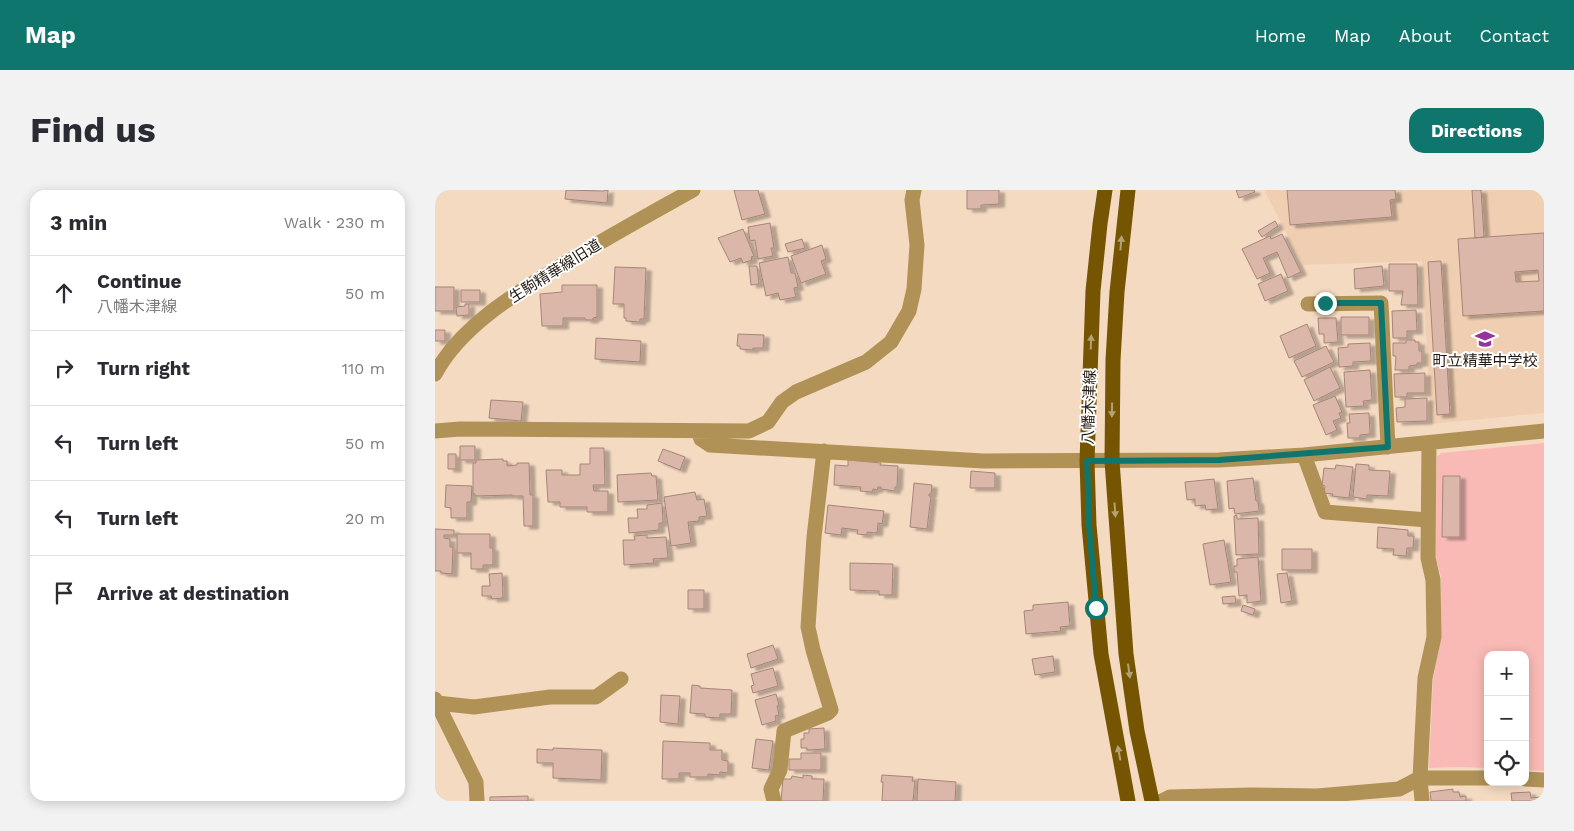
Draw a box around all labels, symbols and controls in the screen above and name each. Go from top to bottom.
text: Map [25,21,76,49]
text: Home [1255,25,1306,46]
text: Map [1334,25,1371,46]
text: About [1399,25,1451,46]
text: Contact [1479,25,1549,46]
button: Directions [1409,108,1544,153]
text: Find us [30,109,156,151]
text: 3 min [50,210,107,235]
text: Walk · 230 m [284,213,385,232]
one-way arrow [1118,235,1126,251]
street label: 生駒精華線旧道 [506,236,604,306]
text: Continue [97,270,181,293]
icon: ahead [50,279,78,307]
text: 50 m [345,284,385,303]
route end [1314,292,1337,315]
text: 八幡木津線 [97,297,177,316]
school or university icon: 町立精華中学校 [1474,328,1496,350]
one-way arrow [1087,334,1095,350]
place label: 町立精華中学校 [1432,352,1538,370]
icon: right [50,354,78,382]
text: Turn right [97,357,190,380]
text: 110 m [342,359,385,378]
street label: 八幡木津線 [1079,369,1099,445]
one-way arrow [1108,403,1116,419]
icon: left [50,429,78,457]
text: Turn left [97,432,178,455]
text: 50 m [345,434,385,453]
one-way arrow [1111,502,1119,518]
icon: left [50,504,78,532]
text: Turn left [97,507,178,530]
text: 20 m [345,509,385,528]
icon: arrive [50,579,78,607]
text: Arrive at destination [97,582,289,605]
route start [1085,597,1108,620]
map controls [1484,651,1529,786]
button: + [1484,651,1529,696]
one-way arrow [1125,664,1133,680]
button: − [1484,696,1529,741]
button: locate [1484,741,1529,786]
one-way arrow [1114,745,1122,761]

